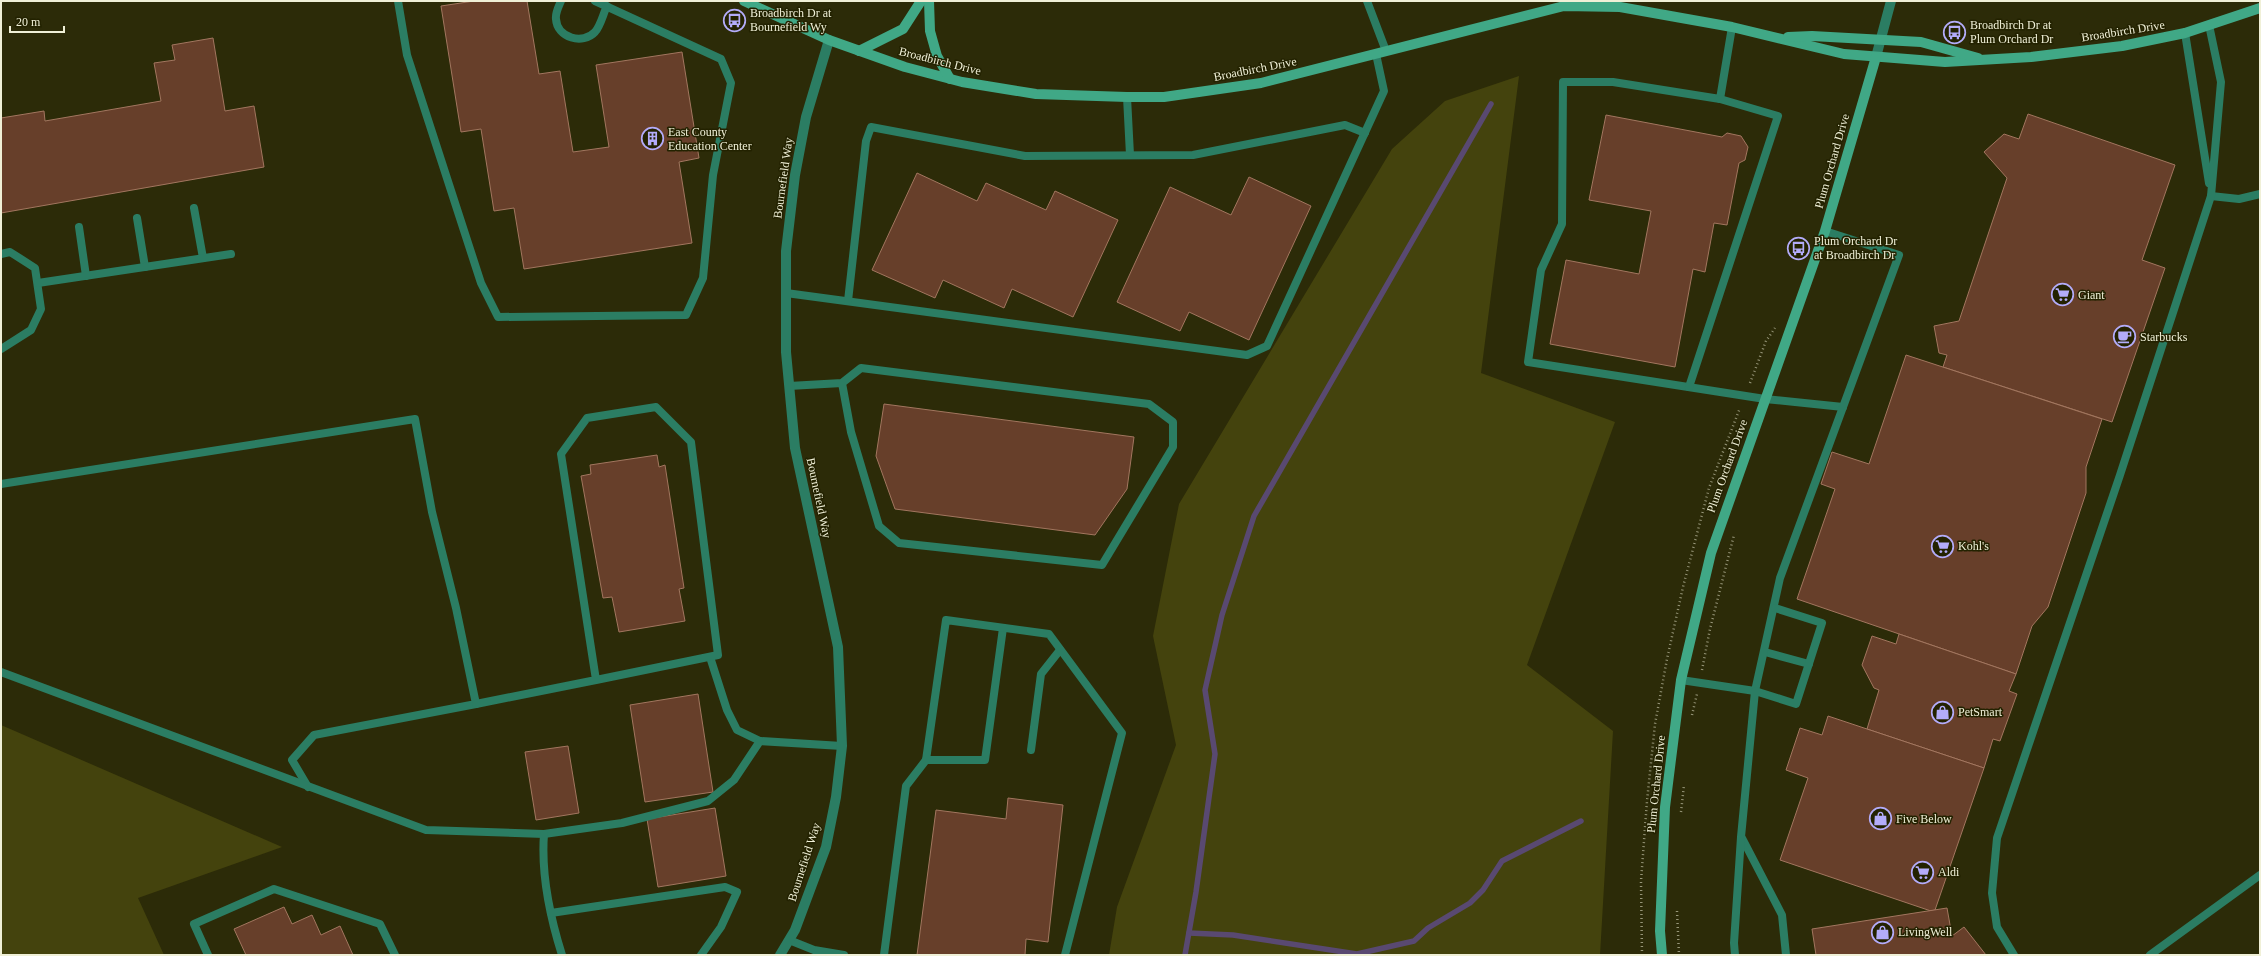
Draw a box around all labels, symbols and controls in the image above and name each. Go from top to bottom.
place label: Broadbirch Dr at Bournefield Wy [750,6,832,34]
bus stop icon: Broadbirch Dr at Bournefield Wy [722,7,748,33]
scale bar [10,8,64,34]
text: 20 m [16,15,41,29]
street label: Broadbirch Drive [2080,17,2166,45]
place label: Broadbirch Dr at Plum Orchard Dr [1970,18,2053,46]
bus stop icon: Broadbirch Dr at Plum Orchard Dr [1941,19,1967,45]
street label: Broadbirch Drive [897,44,983,78]
street label: Broadbirch Drive [1212,54,1298,84]
street label: Plum Orchard Drive [1812,112,1852,210]
place label: East County Education Center [668,125,752,153]
building icon: East County Education Center [639,126,665,152]
street label: Bournefield Way [770,137,796,219]
place label: Plum Orchard Dr at Broadbirch Dr [1814,234,1897,262]
bus stop icon: Plum Orchard Dr at Broadbirch Dr [1785,235,1811,261]
supermarket icon: Giant [2049,282,2075,308]
place label: Giant [2078,288,2105,302]
cafe icon: Starbucks [2112,324,2138,350]
place label: Starbucks [2140,330,2188,344]
street label: Plum Orchard Drive [1704,418,1750,514]
street label: Bournefield Way [804,457,834,539]
supermarket icon: Kohl's [1929,533,1955,559]
place label: Kohl's [1958,539,1989,553]
shop icon: PetSmart [1929,699,1955,725]
place label: PetSmart [1958,705,2003,719]
street label: Plum Orchard Drive [1644,735,1668,833]
shop icon: Five Below [1867,806,1893,832]
place label: Five Below [1896,812,1952,826]
street label: Bournefield Way [785,821,823,903]
supermarket icon: Aldi [1910,859,1936,885]
place label: Aldi [1938,865,1960,879]
shop icon: LivingWell [1869,919,1895,945]
place label: LivingWell [1898,925,1953,939]

